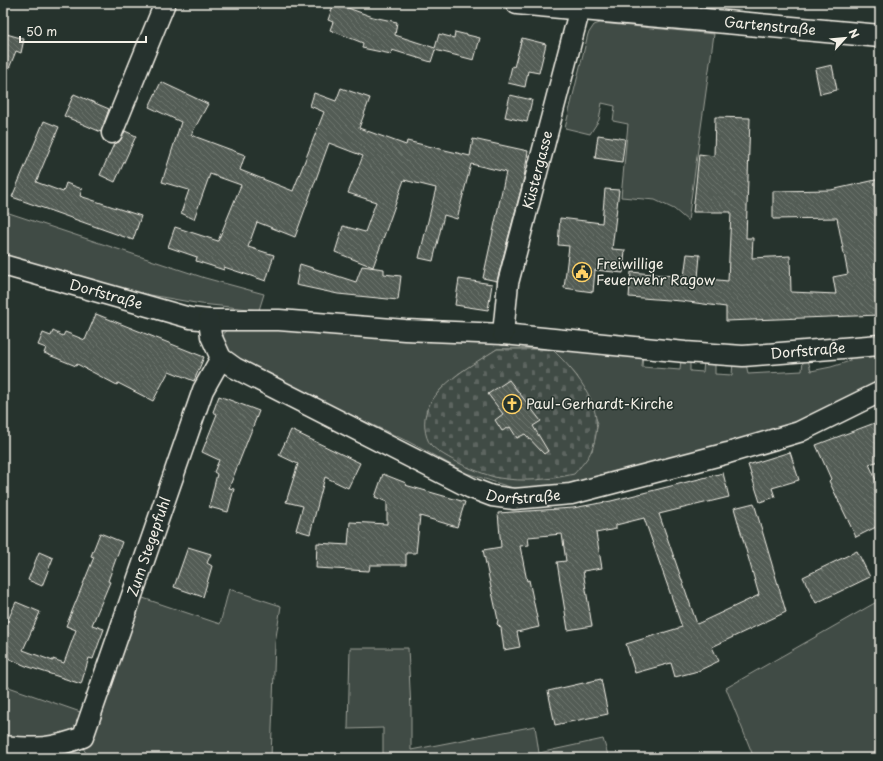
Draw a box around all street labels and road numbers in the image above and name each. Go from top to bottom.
street label: Gartenstraße [723,11,817,40]
street label: Küstergasse [517,128,557,212]
street label: Dorfstraße [67,273,145,314]
street label: Dorfstraße [769,337,846,364]
street label: Dorfstraße [482,483,561,509]
street label: Zum Stegepfuhl [121,494,175,599]

